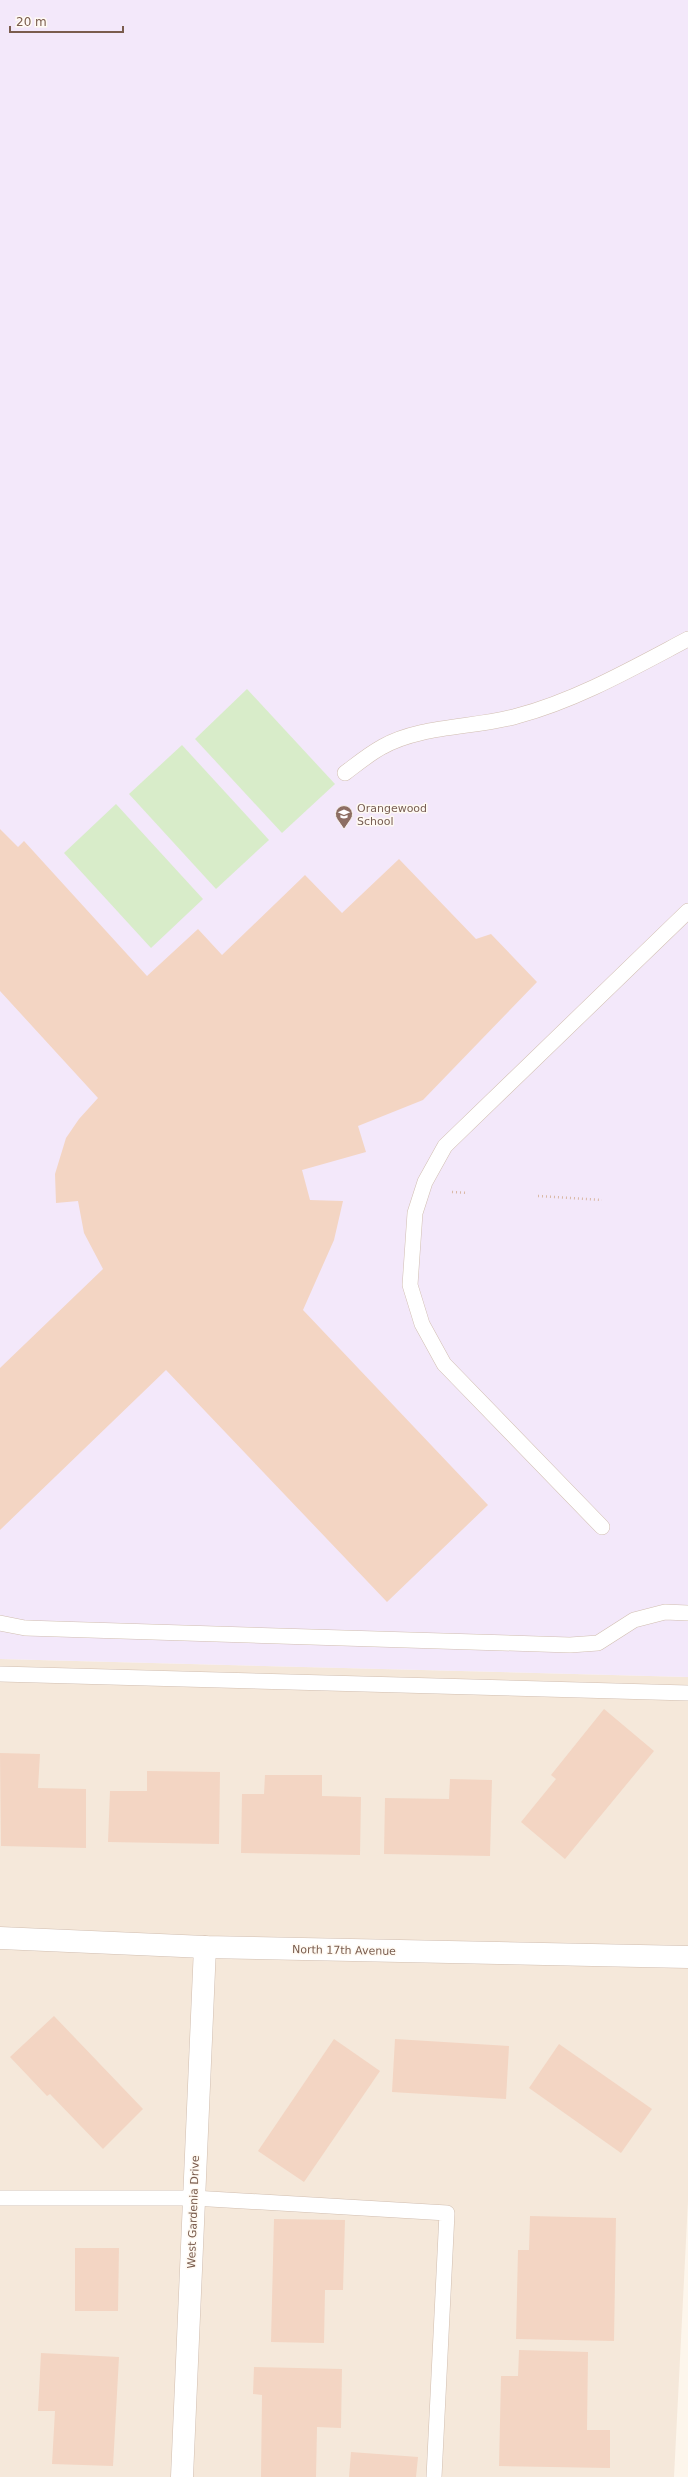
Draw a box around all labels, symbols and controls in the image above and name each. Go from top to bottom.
scale bar [10,8,123,34]
text: 20 m [16,15,47,29]
place label: Orangewood School [357,802,427,828]
school or university icon: Orangewood School [334,804,354,829]
street label: North 17th Avenue [292,1943,396,1958]
street label: West Gardenia Drive [185,2155,202,2269]

